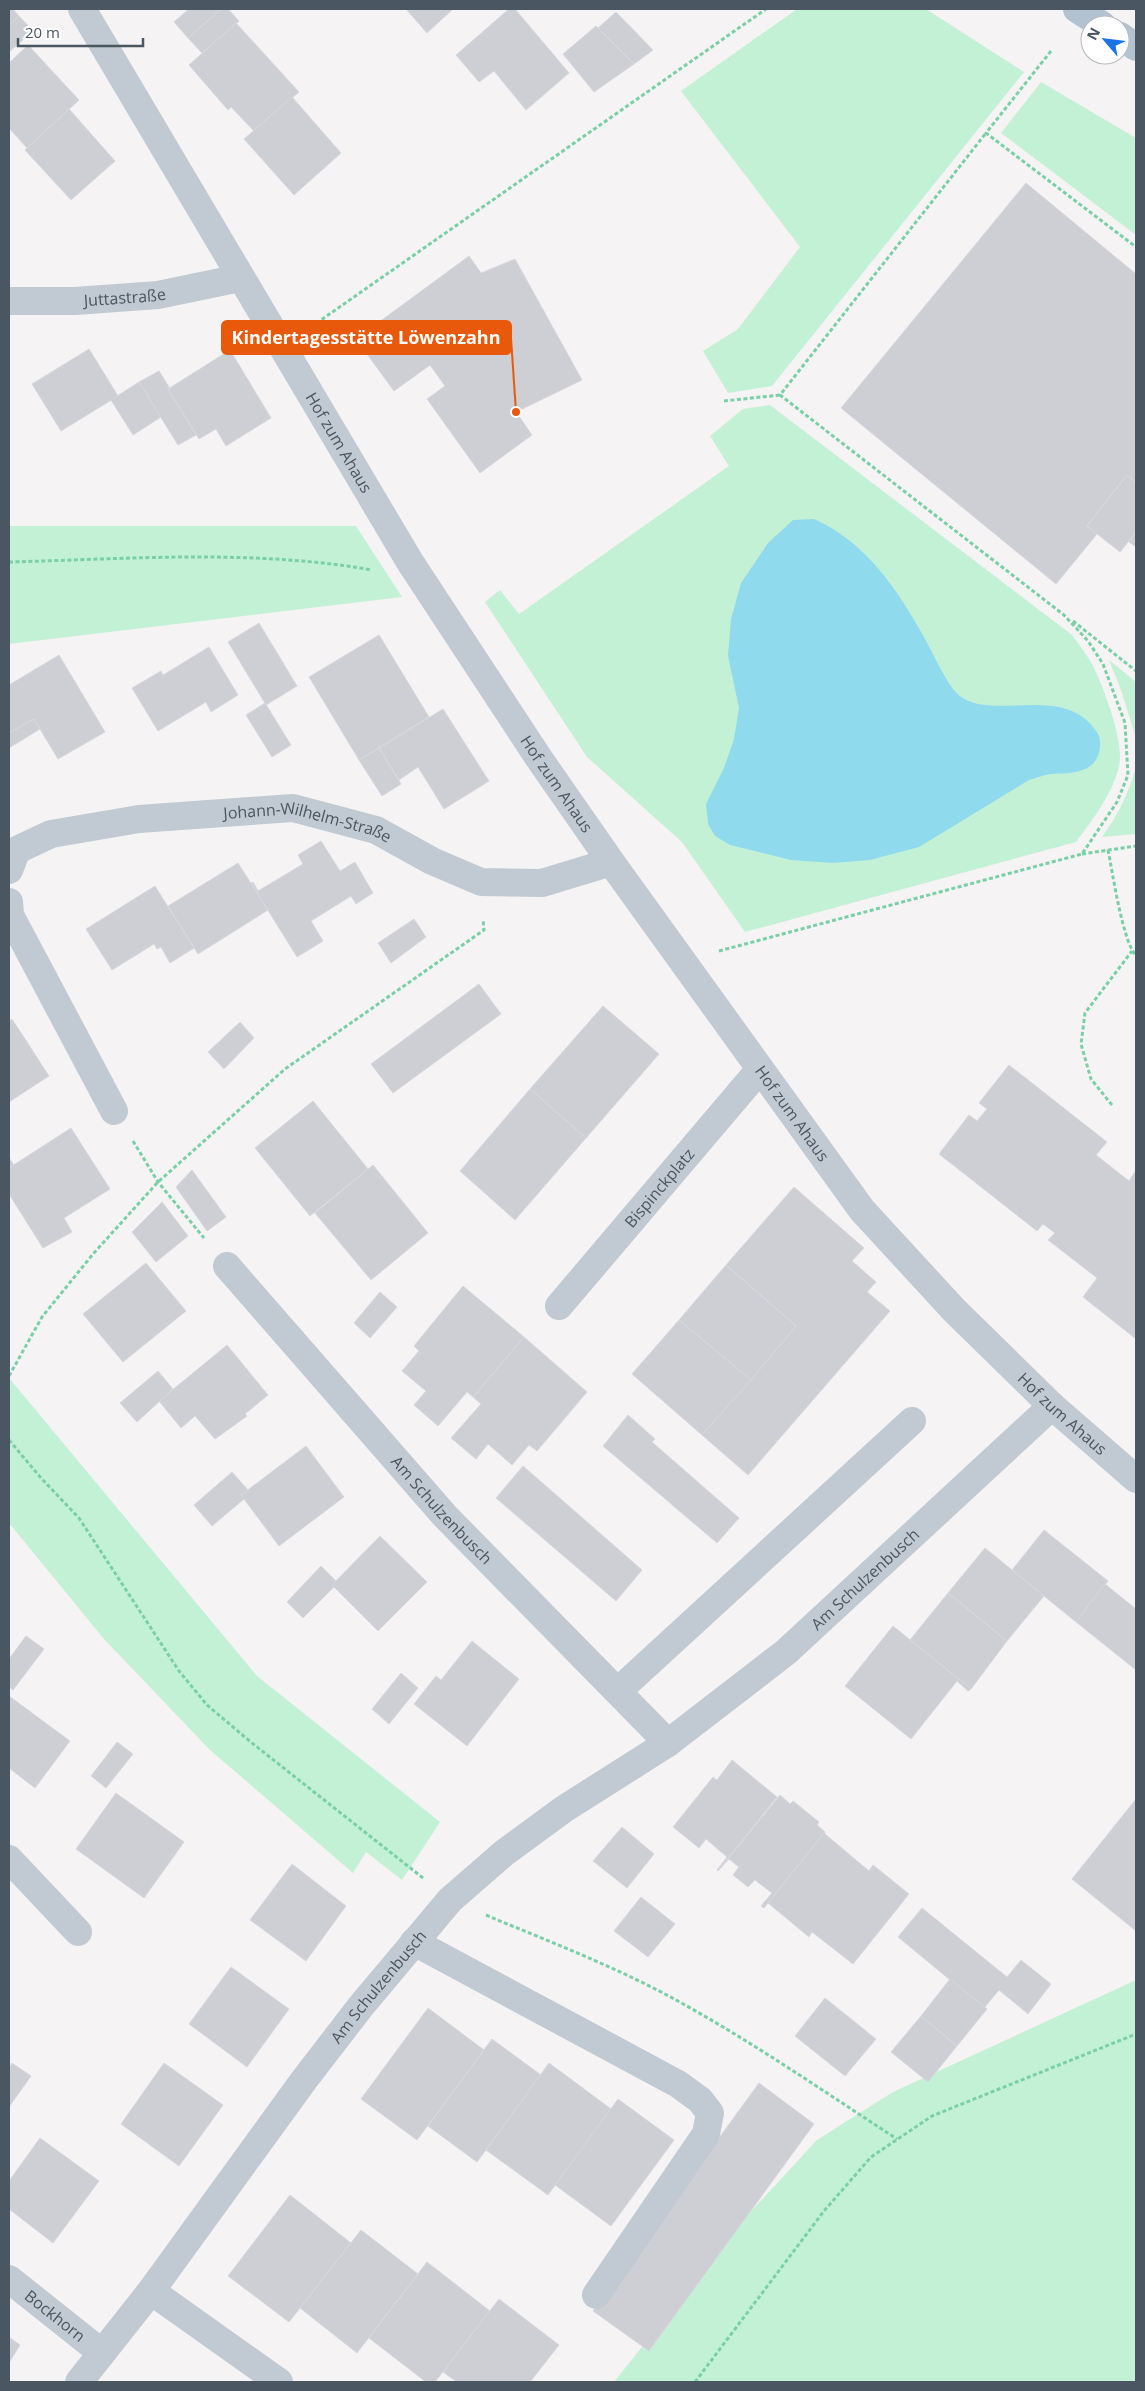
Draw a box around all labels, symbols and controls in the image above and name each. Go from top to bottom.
scale bar [18,15,142,47]
north arrow [1080,15,1130,65]
text: 20 m [25,22,60,42]
text: N [1082,24,1104,43]
street label: Juttastraße [81,283,168,311]
callout: Kindertagesstätte Löwenzahn [222,321,511,354]
text: Kindertagesstätte Löwenzahn [232,325,500,349]
street label: Hof zum Ahaus [301,388,378,497]
street label: Hof zum Ahaus [516,731,598,837]
street label: Johann-Wilhelm-Straße [221,797,396,848]
street label: Hof zum Ahaus [750,1061,834,1166]
street label: Bispinckplatz [619,1143,699,1232]
street label: Hof zum Ahaus [1013,1367,1112,1460]
street label: Am Schulzenbusch [386,1451,497,1569]
street label: Am Schulzenbusch [806,1523,924,1635]
street label: Am Schulzenbusch [325,1925,431,2048]
street label: Bockhorn [20,2285,90,2347]

